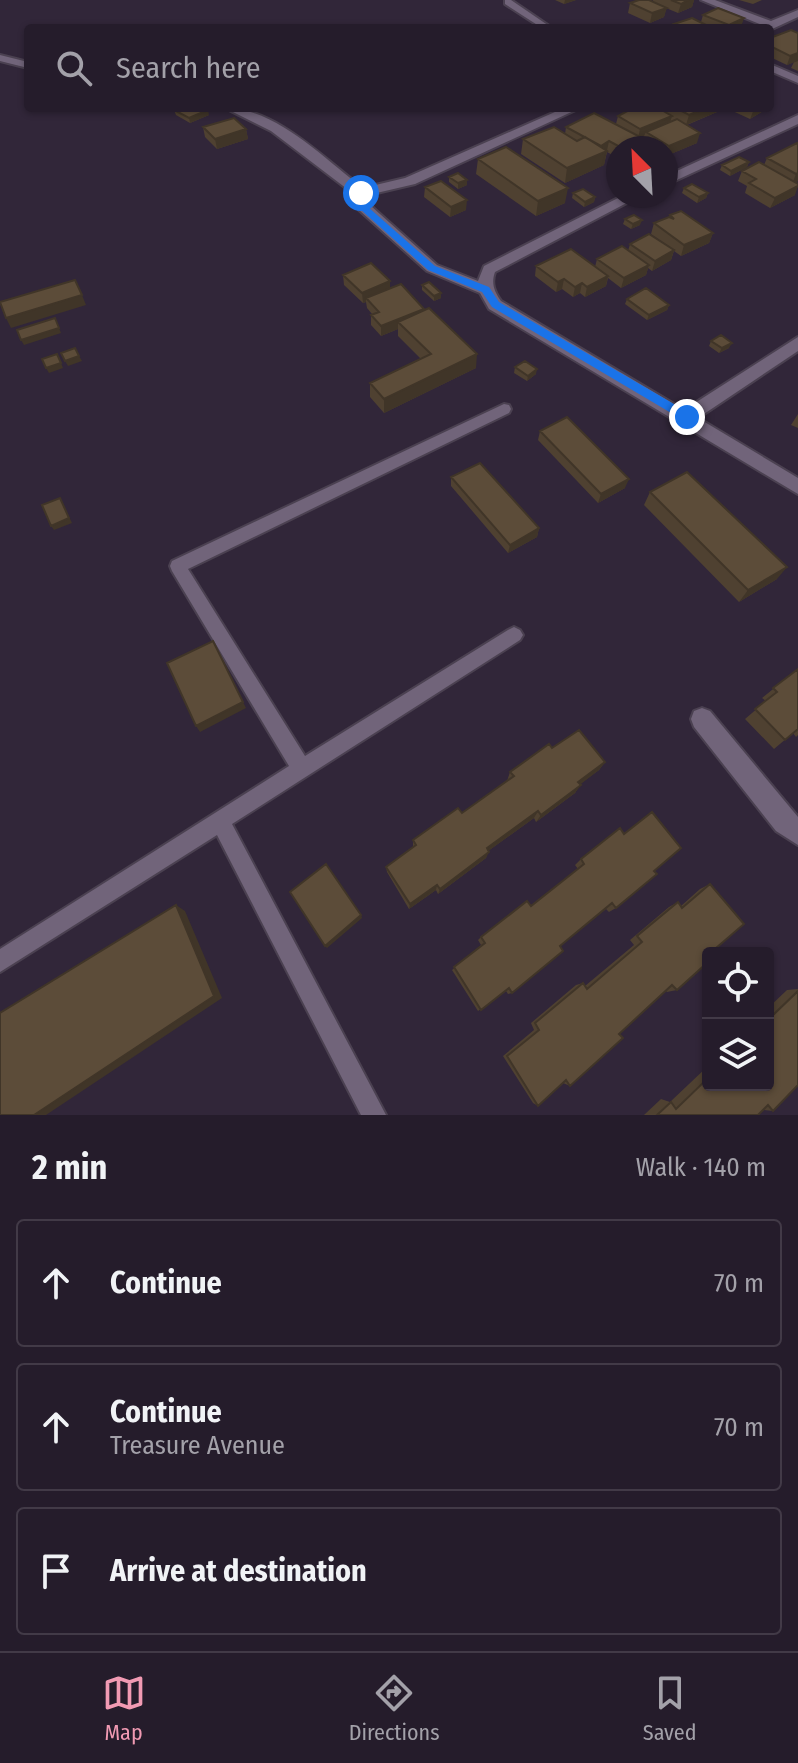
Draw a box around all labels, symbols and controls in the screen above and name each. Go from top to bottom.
search box [24,24,774,112]
icon: search [52,46,96,90]
text: Search here [116,50,261,86]
north arrow [606,136,678,208]
route start [343,175,379,211]
route end [669,399,705,435]
map controls [702,947,774,1091]
button: locate [702,947,774,1019]
button: layers [702,1019,774,1091]
text: 2 min [32,1147,107,1188]
text: Walk · 140 m [636,1152,766,1183]
icon: ahead [34,1261,78,1305]
text: Continue [110,1265,222,1301]
text: 70 m [714,1268,764,1299]
text: Continue [110,1394,222,1430]
icon: ahead [34,1405,78,1449]
text: 70 m [714,1412,764,1443]
text: Treasure Avenue [110,1430,285,1461]
icon: arrive [34,1549,78,1593]
text: Arrive at destination [110,1553,367,1589]
tab: Map [102,1671,146,1746]
tab: Directions [349,1671,440,1746]
tab: Saved [643,1671,696,1746]

